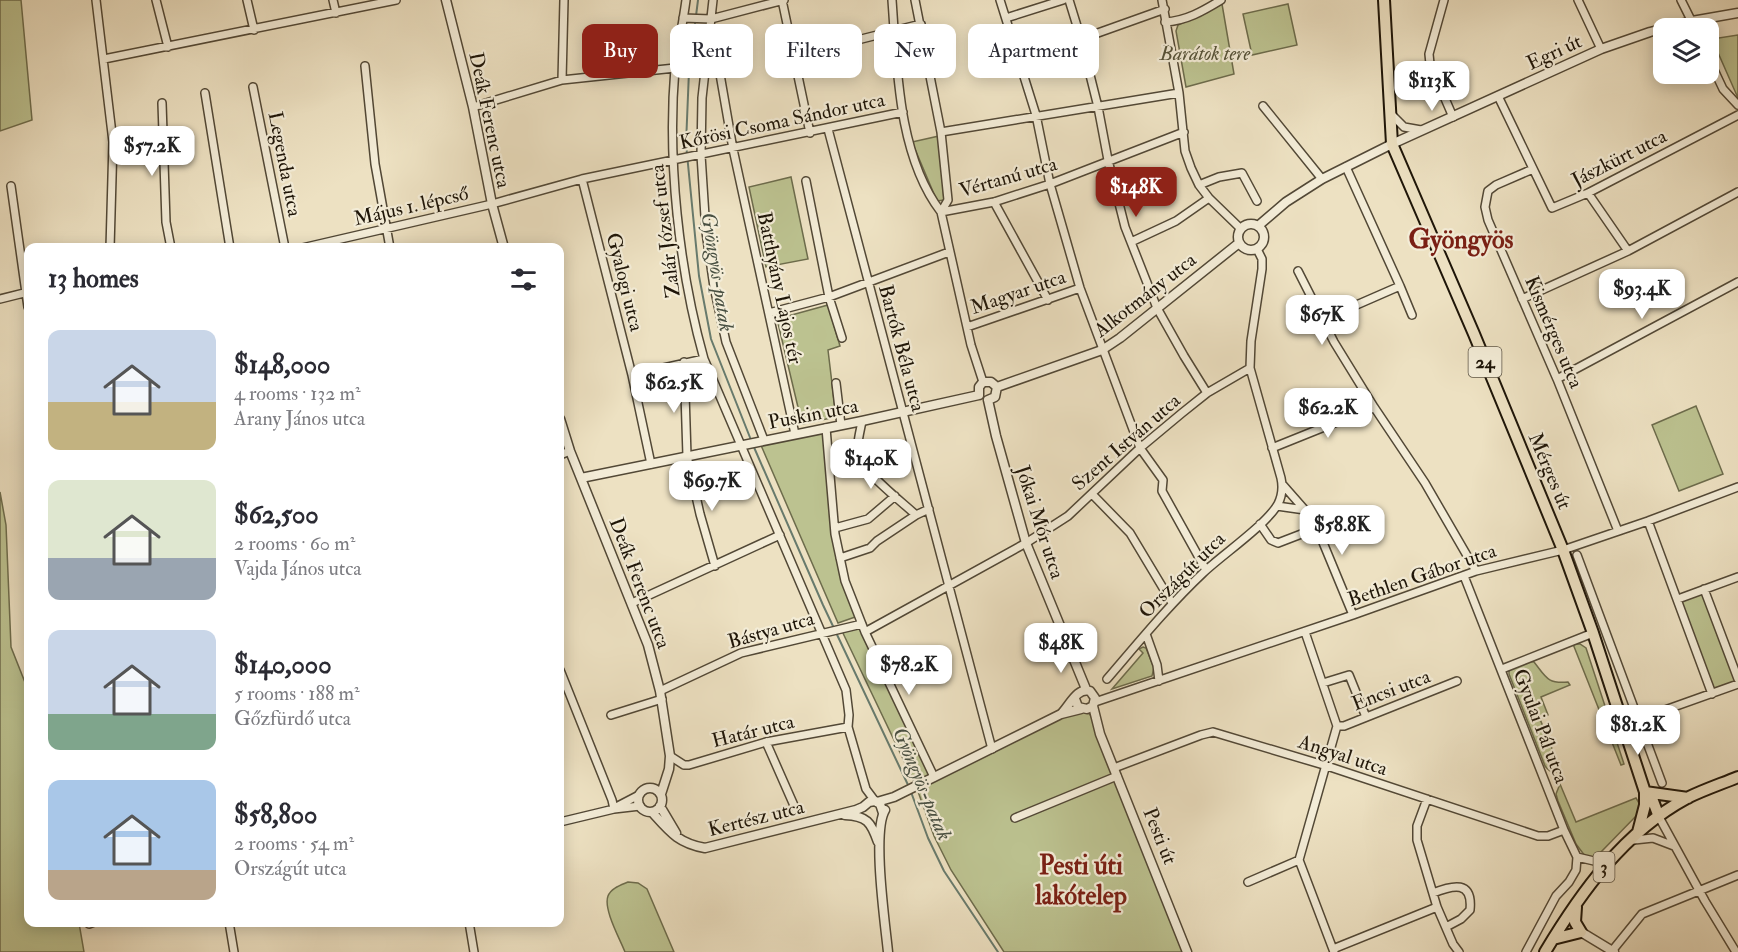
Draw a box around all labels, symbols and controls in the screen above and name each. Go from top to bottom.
map controls [1653,18,1719,84]
button: layers [1653,18,1719,84]
chip: Buy [582,24,658,78]
chip: Rent [670,24,753,78]
chip: Filters [765,24,862,78]
chip: New [874,24,956,78]
chip: Apartment [968,24,1099,78]
street label: Egri út [1522,28,1586,76]
park label: Barátok tere [1159,41,1251,66]
street label: Deák Ferenc utca [463,50,517,191]
pin: $113K [1390,61,1474,112]
text: $113K [1408,68,1456,93]
street label: Kőrösi Csoma Sándor utca [677,87,888,155]
street label: Legenda utca [263,109,308,219]
street label: Jászkürt utca [1566,123,1671,193]
pin: $57.2K [103,126,201,177]
text: $57.2K [124,133,180,158]
street label: Vértanú utca [956,151,1061,203]
street label: Zalár József utca [644,162,686,299]
pin: $148K [1094,167,1178,218]
text: $148K [1110,174,1162,199]
street label: Május 1. lépcső [351,181,471,232]
water label: Gyöngyös-patak [694,210,740,334]
street label: Batthyány Lajos tér [752,210,808,367]
district label: Gyöngyös [1409,224,1513,257]
street label: Gyalogi utca [601,230,650,335]
street label: Alkotmány utca [1088,247,1202,343]
text: 13 homes [48,263,139,295]
icon: filters [507,263,540,296]
street label: Magyar utca [967,264,1070,320]
pin: $93.4K [1593,269,1691,320]
street label: Kismérges utca [1519,272,1589,393]
text: $93.4K [1613,276,1671,301]
street label: Bartók Béla utca [873,282,931,415]
pin: $67K [1286,295,1358,346]
text: $67K [1300,302,1344,327]
road number: 24 [1468,347,1502,377]
text: $148,000 [234,349,330,381]
icon: home [96,354,168,426]
pin: $62.5K [625,363,723,414]
text: $62.5K [645,370,703,395]
text: 4 rooms · 132 m² [234,381,361,406]
street label: Szent István utca [1067,388,1186,496]
pin: $62.2K [1279,388,1377,439]
street label: Puskin utca [766,393,861,435]
text: $62.2K [1298,395,1358,420]
text: Arany János utca [234,406,365,431]
street label: Mérges út [1523,429,1577,514]
pin: $140K [829,439,913,490]
text: $140K [844,446,898,471]
pin: $69.7K [663,461,761,512]
street label: Jókai Mór utca [1010,461,1070,583]
text: $69.7K [683,468,741,493]
text: $62,500 [234,499,319,531]
icon: home [96,504,168,576]
pin: $58.8K [1293,505,1391,556]
text: $58.8K [1314,512,1370,537]
street label: Deák Ferenc utca [604,514,677,653]
street label: Országút utca [1133,526,1231,624]
text: 2 rooms · 60 m² [234,531,355,556]
street label: Bethlen Gábor utca [1344,538,1500,612]
text: Vajda János utca [234,556,361,581]
street label: Bástya utca [725,606,818,654]
pin: $48K [1025,623,1097,674]
text: $48K [1038,630,1084,655]
pin: $78.2K [860,645,958,696]
text: $140,000 [234,649,332,681]
text: $78.2K [880,652,938,677]
icon: home [96,654,168,726]
street label: Encsi utca [1348,663,1435,716]
street label: Gyulai Pál utca [1508,665,1575,788]
text: 5 rooms · 188 m² [234,681,360,706]
pin: $81.2K [1589,705,1687,756]
text: Gőzfürdő utca [234,706,351,731]
street label: Határ utca [709,709,798,753]
text: $81.2K [1610,712,1666,737]
water label: Gyöngyös-patak [886,723,958,845]
street label: Angyal utca [1294,729,1392,781]
street label: Kertész utca [705,794,807,842]
text: $58,800 [234,799,317,831]
icon: home [96,804,168,876]
street label: Pesti út [1137,804,1183,869]
text: 2 rooms · 54 m² [234,831,354,856]
district label: Pesti úti lakótelep [1034,850,1127,913]
road number: 3 [1594,852,1614,882]
text: Országút utca [234,856,346,881]

